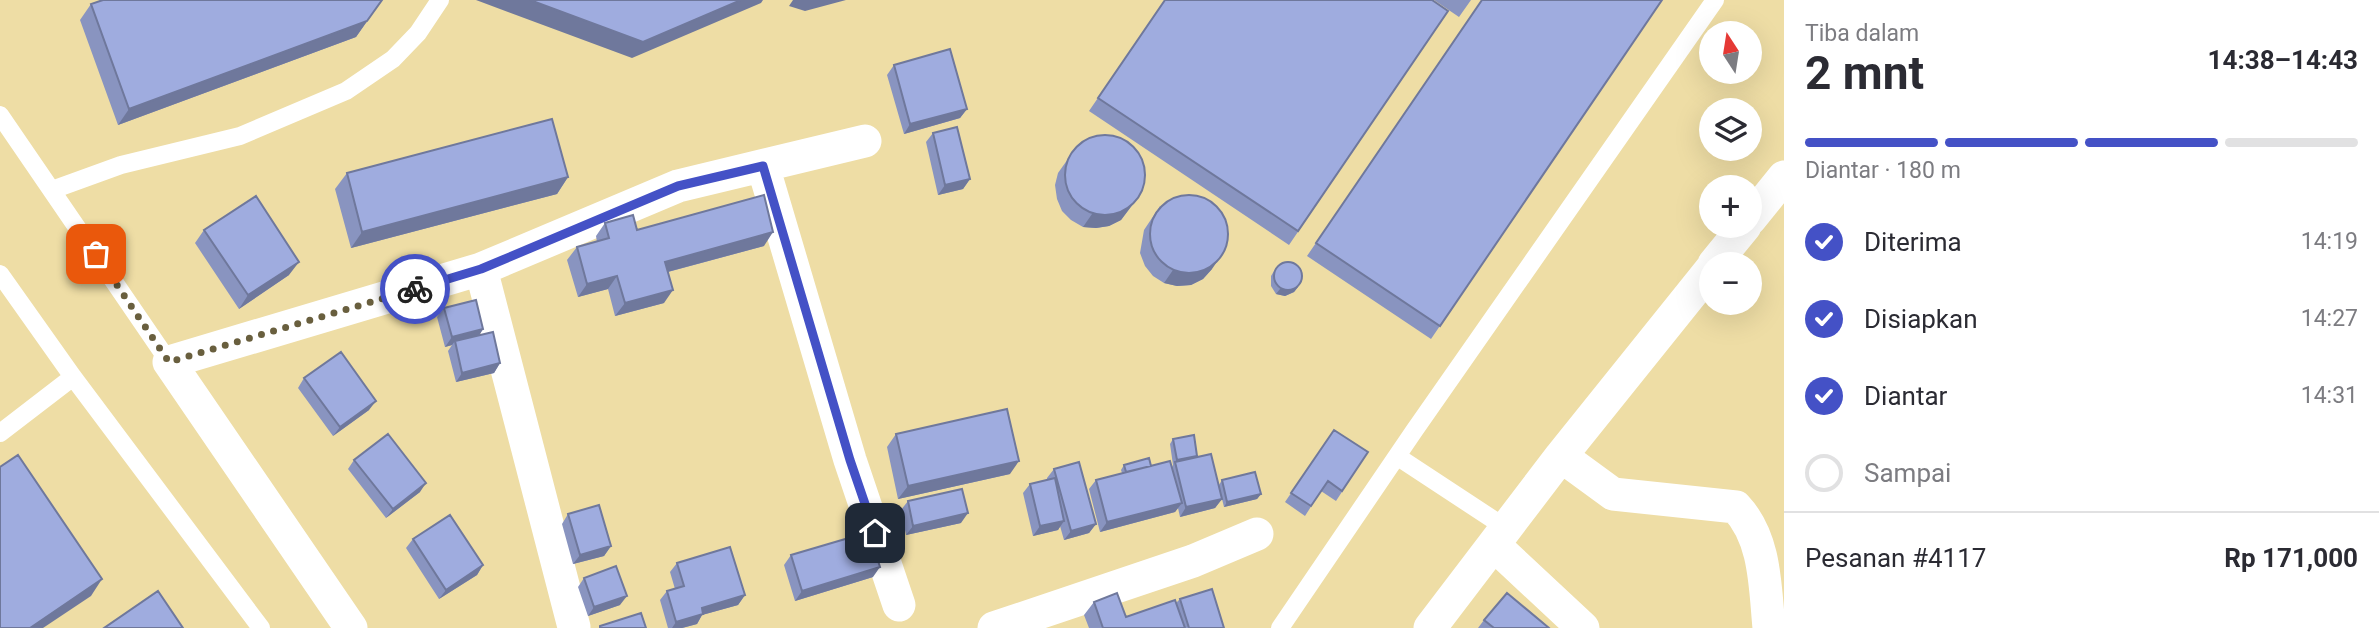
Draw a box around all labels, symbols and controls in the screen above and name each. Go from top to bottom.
text: Tiba dalam [1805,20,1919,47]
north arrow [1699,21,1762,84]
map controls [1699,21,1762,315]
text: 14:38–14:43 [2208,45,2358,75]
text: 2 mnt [1805,46,1924,100]
button: layers [1699,98,1762,161]
text: Diantar · 180 m [1805,157,1961,184]
button: + [1699,175,1762,238]
icon: check [1805,223,1843,261]
pin [66,224,126,284]
text: Diterima [1864,227,1962,257]
text: 14:19 [2301,228,2358,255]
icon: bag [77,235,115,273]
button: − [1699,252,1762,315]
courier [380,254,450,324]
icon: bike [396,270,434,308]
icon: check [1805,300,1843,338]
text: Disiapkan [1864,304,1978,334]
text: 14:27 [2301,305,2358,332]
icon: check [1805,377,1843,415]
text: Diantar [1864,381,1947,411]
text: 14:31 [2301,382,2358,409]
text: Sampai [1864,458,1951,488]
pin [845,503,905,563]
icon: home [856,514,894,552]
text: Pesanan #4117 [1805,543,1986,573]
text: Rp 171,000 [2224,543,2358,573]

